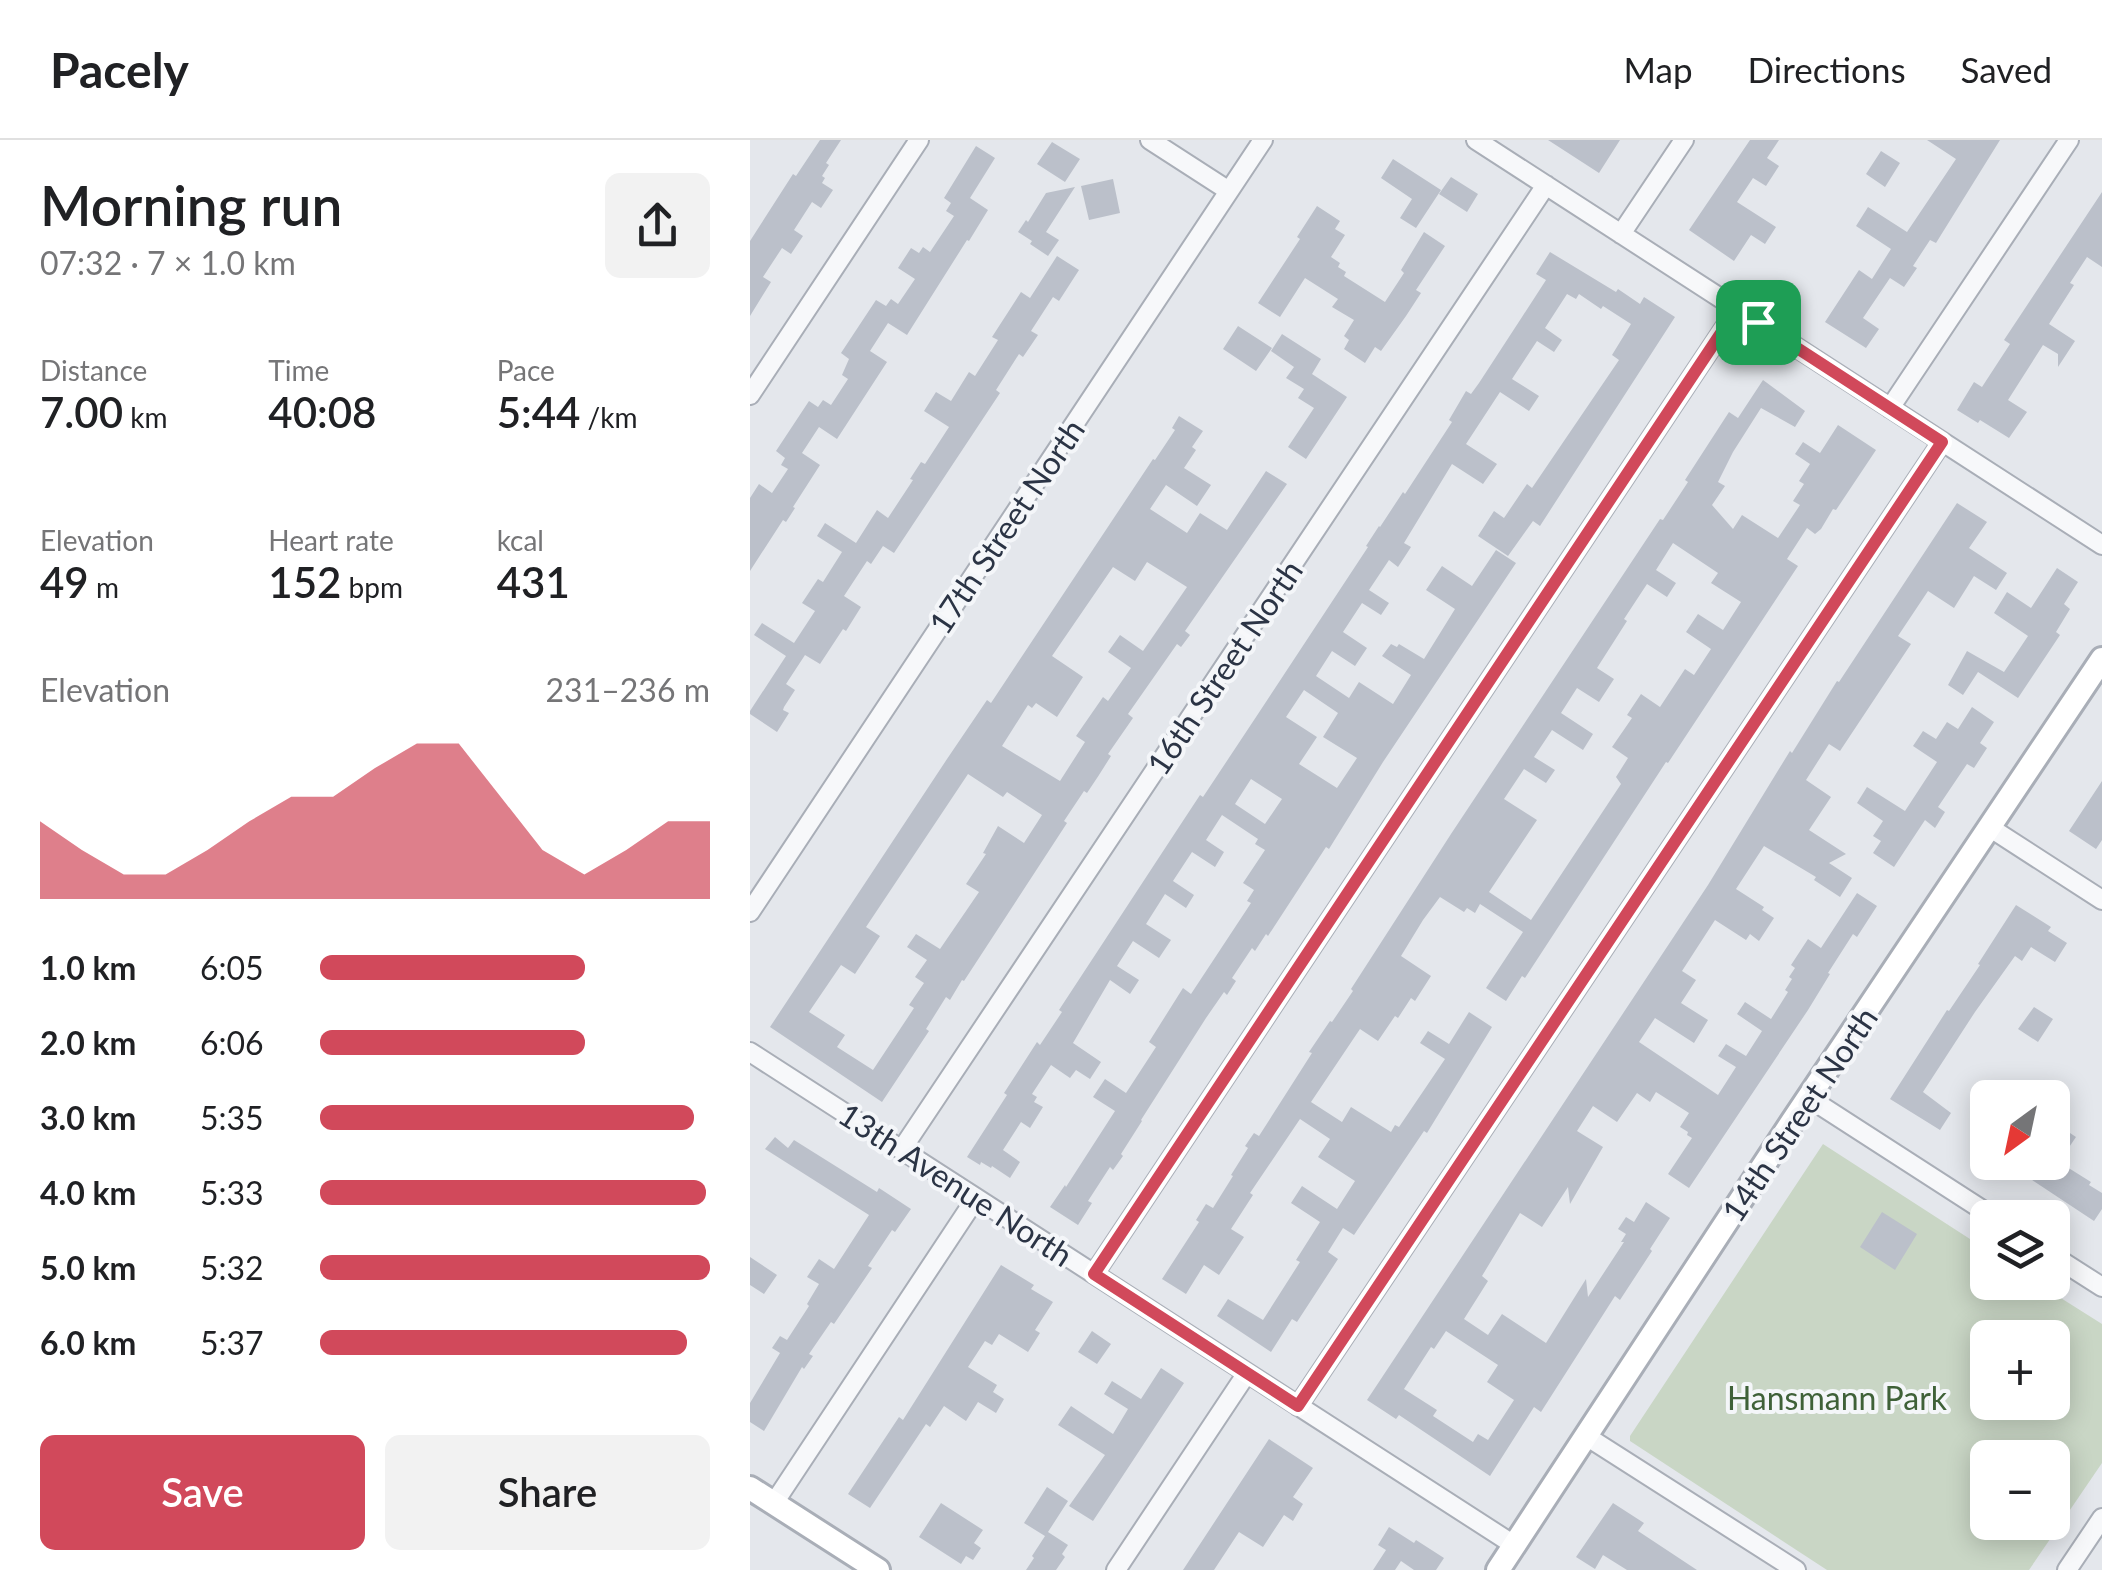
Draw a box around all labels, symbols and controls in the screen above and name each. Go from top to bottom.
text: Pacely [50,41,189,98]
text: Map [1624,48,1693,90]
text: Directions [1748,48,1906,90]
text: Saved [1961,48,2052,90]
text: Morning run [40,172,342,238]
button: share [605,173,710,278]
text: 07:32 · 7 × 1.0 km [40,243,296,282]
pin [1716,280,1801,365]
icon: arrive [1731,295,1786,350]
text: Distance [40,353,147,387]
text: Time [268,353,329,387]
text: Pace [497,353,555,387]
text: 7.00 [40,387,123,437]
text: 40:08 [268,387,376,437]
text: 5:44 [497,387,580,437]
text: km [123,400,167,434]
text: /km [580,400,637,434]
street label: 17th Street North [920,411,1092,641]
text: Elevation [40,523,154,557]
text: Heart rate [268,523,394,557]
text: kcal [497,523,544,557]
street label: 16th Street North [1138,552,1310,782]
text: 49 [40,557,89,607]
text: 152 [268,557,341,607]
text: 431 [497,557,570,607]
text: m [89,570,119,604]
text: bpm [341,570,403,604]
text: Elevation [40,670,170,709]
text: 231–236 m [546,670,710,709]
text: 1.0 km [40,948,136,987]
text: 6:05 [200,948,264,987]
street label: 14th Street North [1713,999,1885,1229]
text: 2.0 km [40,1023,136,1062]
text: 6:06 [200,1023,264,1062]
north arrow [1970,1080,2070,1180]
map controls [1970,1080,2070,1540]
street label: 13th Avenue North [832,1094,1080,1274]
text: 3.0 km [40,1098,136,1137]
text: 5:35 [200,1098,264,1137]
text: 4.0 km [40,1173,136,1212]
text: 5:33 [200,1173,264,1212]
button: layers [1970,1200,2070,1300]
text: 5.0 km [40,1248,136,1287]
text: 5:32 [200,1248,264,1287]
button: + [1970,1320,2070,1420]
text: 6.0 km [40,1323,136,1362]
text: 5:37 [200,1323,264,1362]
park label: Hansmann Park [1727,1378,1948,1417]
button: Save [40,1435,365,1550]
button: Share [385,1435,710,1550]
button: − [1970,1440,2070,1540]

